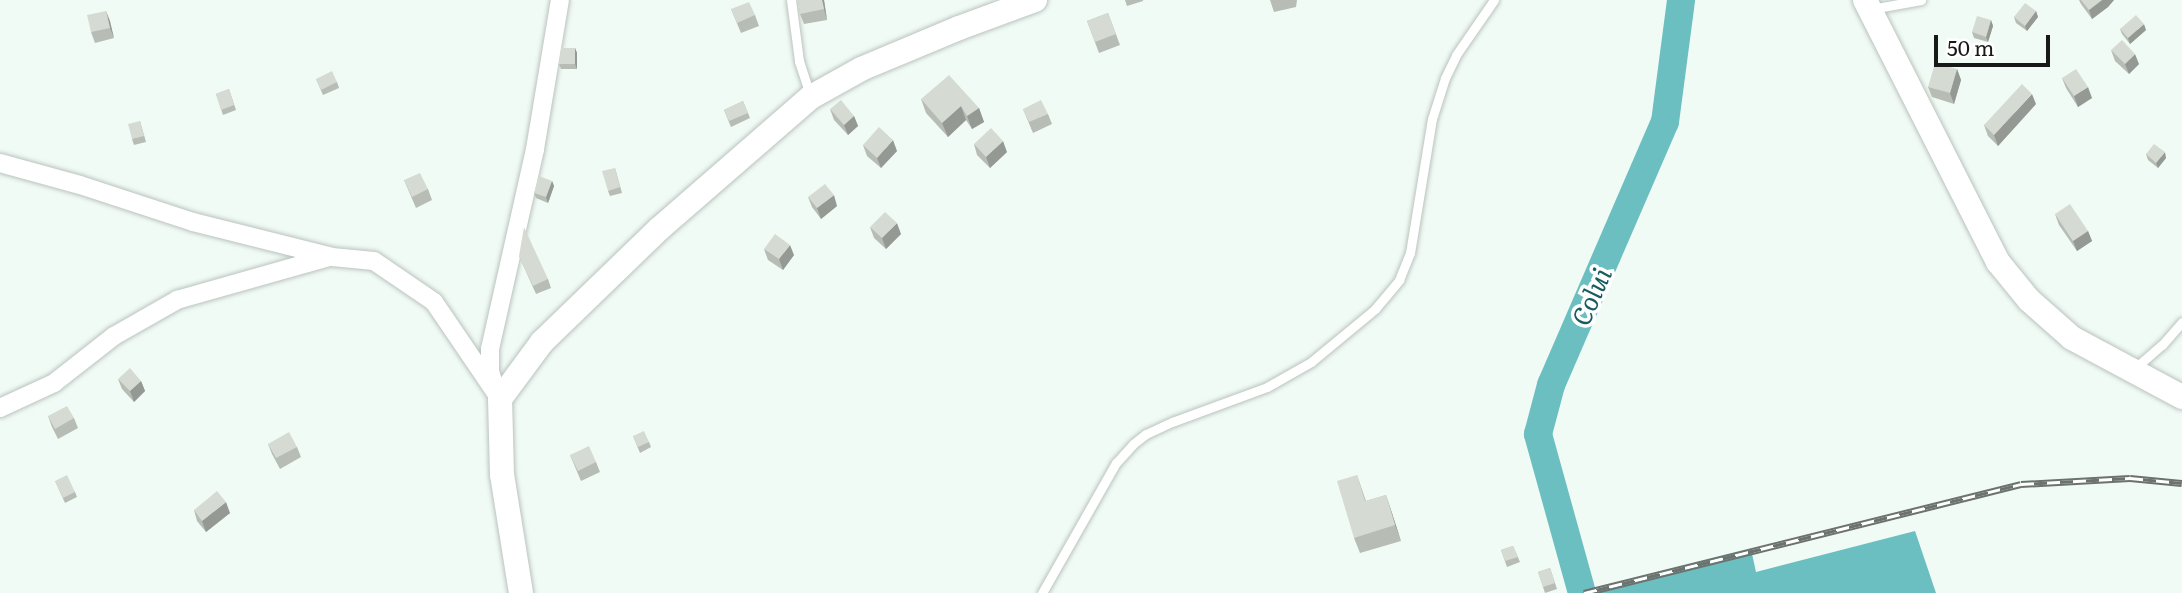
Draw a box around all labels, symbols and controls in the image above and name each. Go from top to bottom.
scale bar [1937,21,2052,65]
text: 50 m [1947,31,1994,62]
water label: Colui [1564,262,1616,330]

